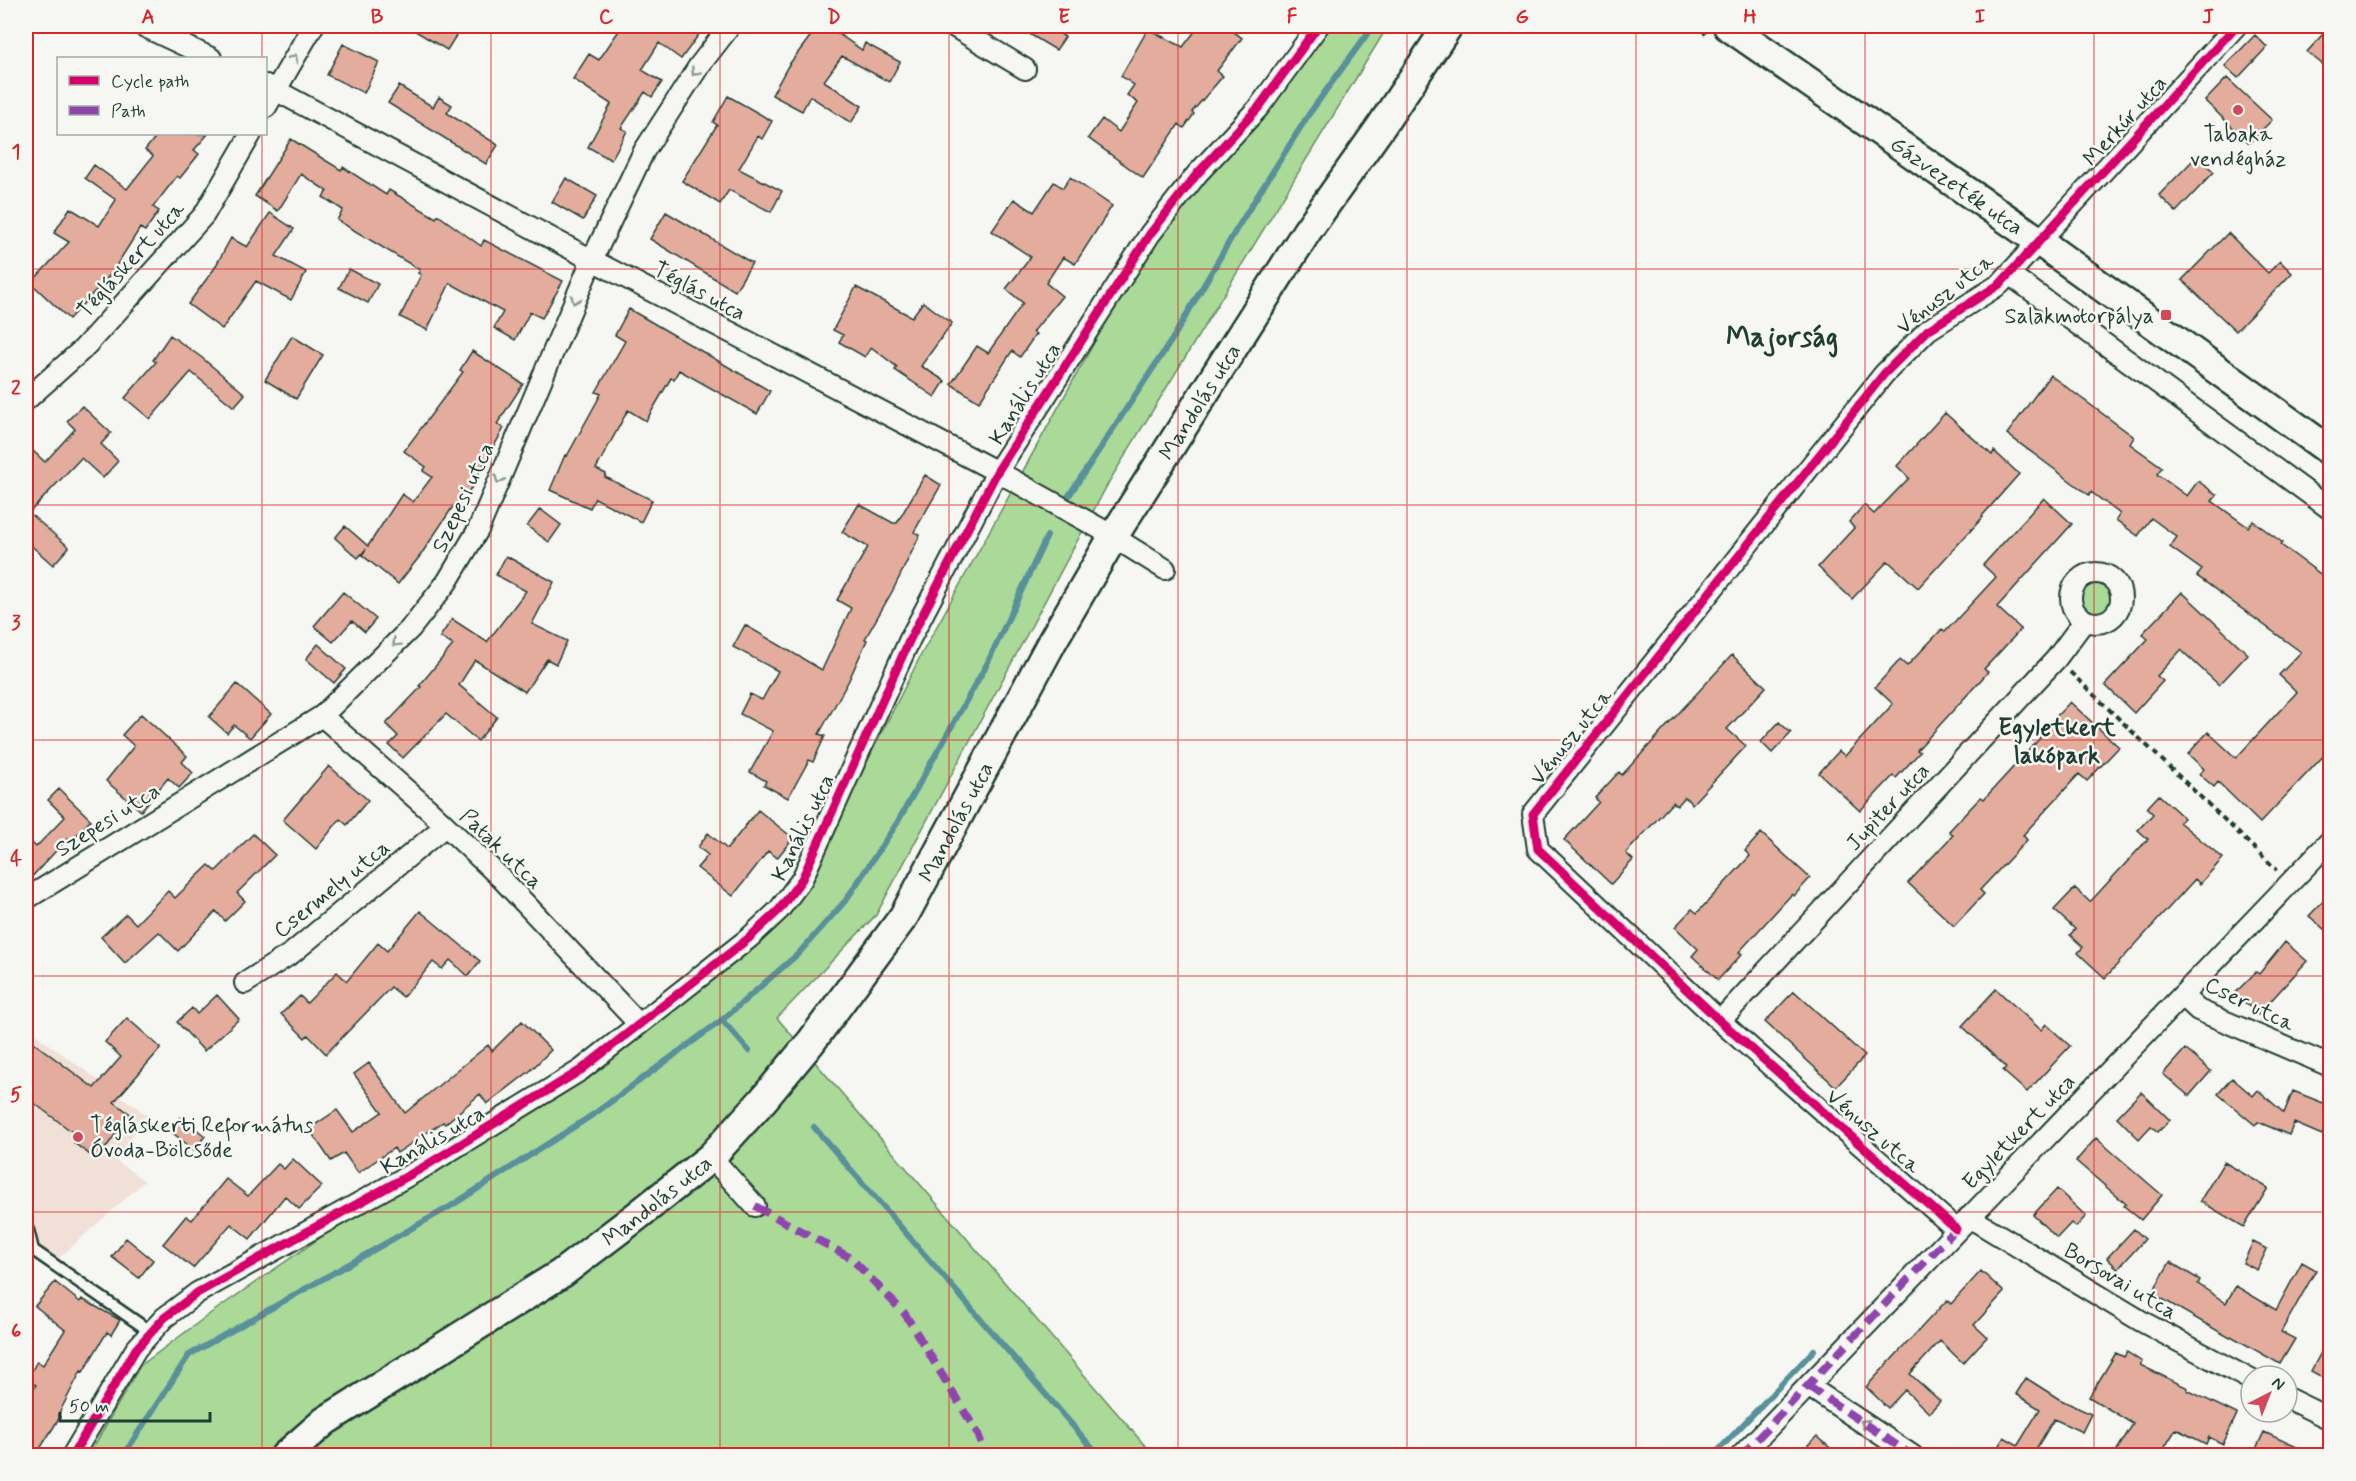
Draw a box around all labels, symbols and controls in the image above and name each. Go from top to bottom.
text: A [141,4,155,31]
text: B [371,4,384,31]
text: C [599,4,614,31]
text: D [827,4,841,31]
text: E [1058,4,1070,31]
text: F [1287,4,1298,31]
text: G [1515,4,1529,31]
text: H [1743,4,1757,31]
text: I [1975,4,1985,31]
text: J [2202,4,2214,31]
one-way arrow [287,54,298,64]
legend [57,57,267,135]
one-way arrow [691,66,702,77]
text: Cycle path [111,70,189,94]
street label: Merkúr utca [2077,70,2174,173]
text: Path [111,100,146,124]
marker: Tabaka vendégház [2231,103,2245,117]
place label: Tabaka vendégház [2190,121,2286,175]
street label: Gázvezeték utca [1884,131,2028,242]
text: 1 [12,139,20,166]
street label: Tégláskert utca [72,196,193,325]
street label: Vénusz utca [1891,247,2000,341]
street label: Téglás utca [647,256,750,329]
one-way arrow [570,294,582,305]
place label: Salakmotorpálya [2004,303,2154,331]
marker: Salakmotorpálya [2159,308,2173,322]
district label: Majorság [1726,320,1838,358]
street label: Kanális utca [983,338,1068,451]
street label: Mandolás utca [1153,339,1248,466]
text: 2 [11,375,21,402]
street label: Szepesi utca [426,438,502,557]
one-way arrow [494,473,506,484]
text: 3 [11,610,21,637]
one-way arrow [392,636,402,647]
street label: Vénusz utca [1524,683,1620,791]
district label: Egyletkert lakópark [1998,713,2117,772]
street label: Mandolás utca [913,757,1001,887]
street label: Jupiter utca [1841,757,1936,857]
street label: Kanális utca [766,770,842,886]
street label: Szepesi utca [50,777,166,864]
street label: Patak utca [453,803,548,896]
street label: Csermely utca [268,834,396,945]
text: 4 [10,846,22,873]
street label: Cser utca [2200,971,2299,1039]
street label: Egyletkert utca [1957,1068,2083,1197]
text: 5 [10,1082,22,1109]
street label: Vénusz utca [1820,1083,1926,1181]
street label: Kanális utca [376,1100,490,1182]
place label: Tégláskerti Református Óvoda-Bölcsőde [90,1112,314,1165]
marker: Tégláskerti Református Óvoda-Bölcsőde [71,1130,85,1144]
street label: Mandolás utca [597,1150,719,1254]
street label: Borsovai utca [2058,1237,2182,1326]
text: 6 [11,1318,21,1345]
north arrow [2239,1364,2299,1424]
text: N [2267,1373,2289,1395]
scale bar [60,1385,210,1423]
text: 50 m [69,1395,109,1419]
one-way arrow [1860,1419,1870,1431]

